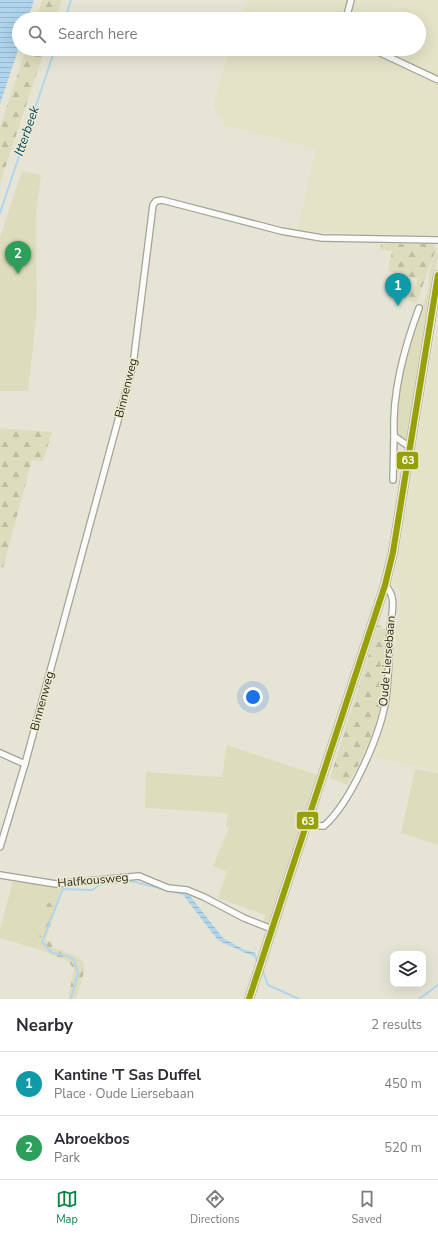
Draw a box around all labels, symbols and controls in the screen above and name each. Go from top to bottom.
search box [12,12,426,56]
icon: search [26,23,48,45]
text: Search here [58,24,138,44]
water label: Itterbeek [10,103,44,158]
pin: 2 [5,241,31,274]
pin: 1 [385,273,411,306]
street label: Binnenweg [111,356,141,420]
line badge: 63 [396,451,419,470]
text: 63 [401,453,415,468]
street label: Oude Liersebaan [375,615,399,707]
street label: Binnenweg [26,669,58,733]
your location [243,687,263,707]
line badge: 63 [296,811,319,830]
text: 63 [301,814,315,829]
street label: Halfkousweg [57,869,129,891]
map controls [390,951,426,987]
button: layers [390,951,426,987]
text: Nearby [16,1014,73,1037]
text: 2 results [371,1016,422,1034]
text: Kantine 'T Sas Duffel [54,1065,201,1085]
text: 1 [25,1075,33,1093]
text: 450 m [384,1075,422,1093]
text: Place · Oude Liersebaan [54,1085,194,1103]
text: Abroekbos [54,1129,130,1149]
text: 2 [25,1139,33,1157]
text: 520 m [384,1139,422,1157]
text: Park [54,1149,80,1167]
tab: Map [56,1188,78,1227]
tab: Directions [190,1188,240,1227]
tab: Saved [352,1188,382,1227]

